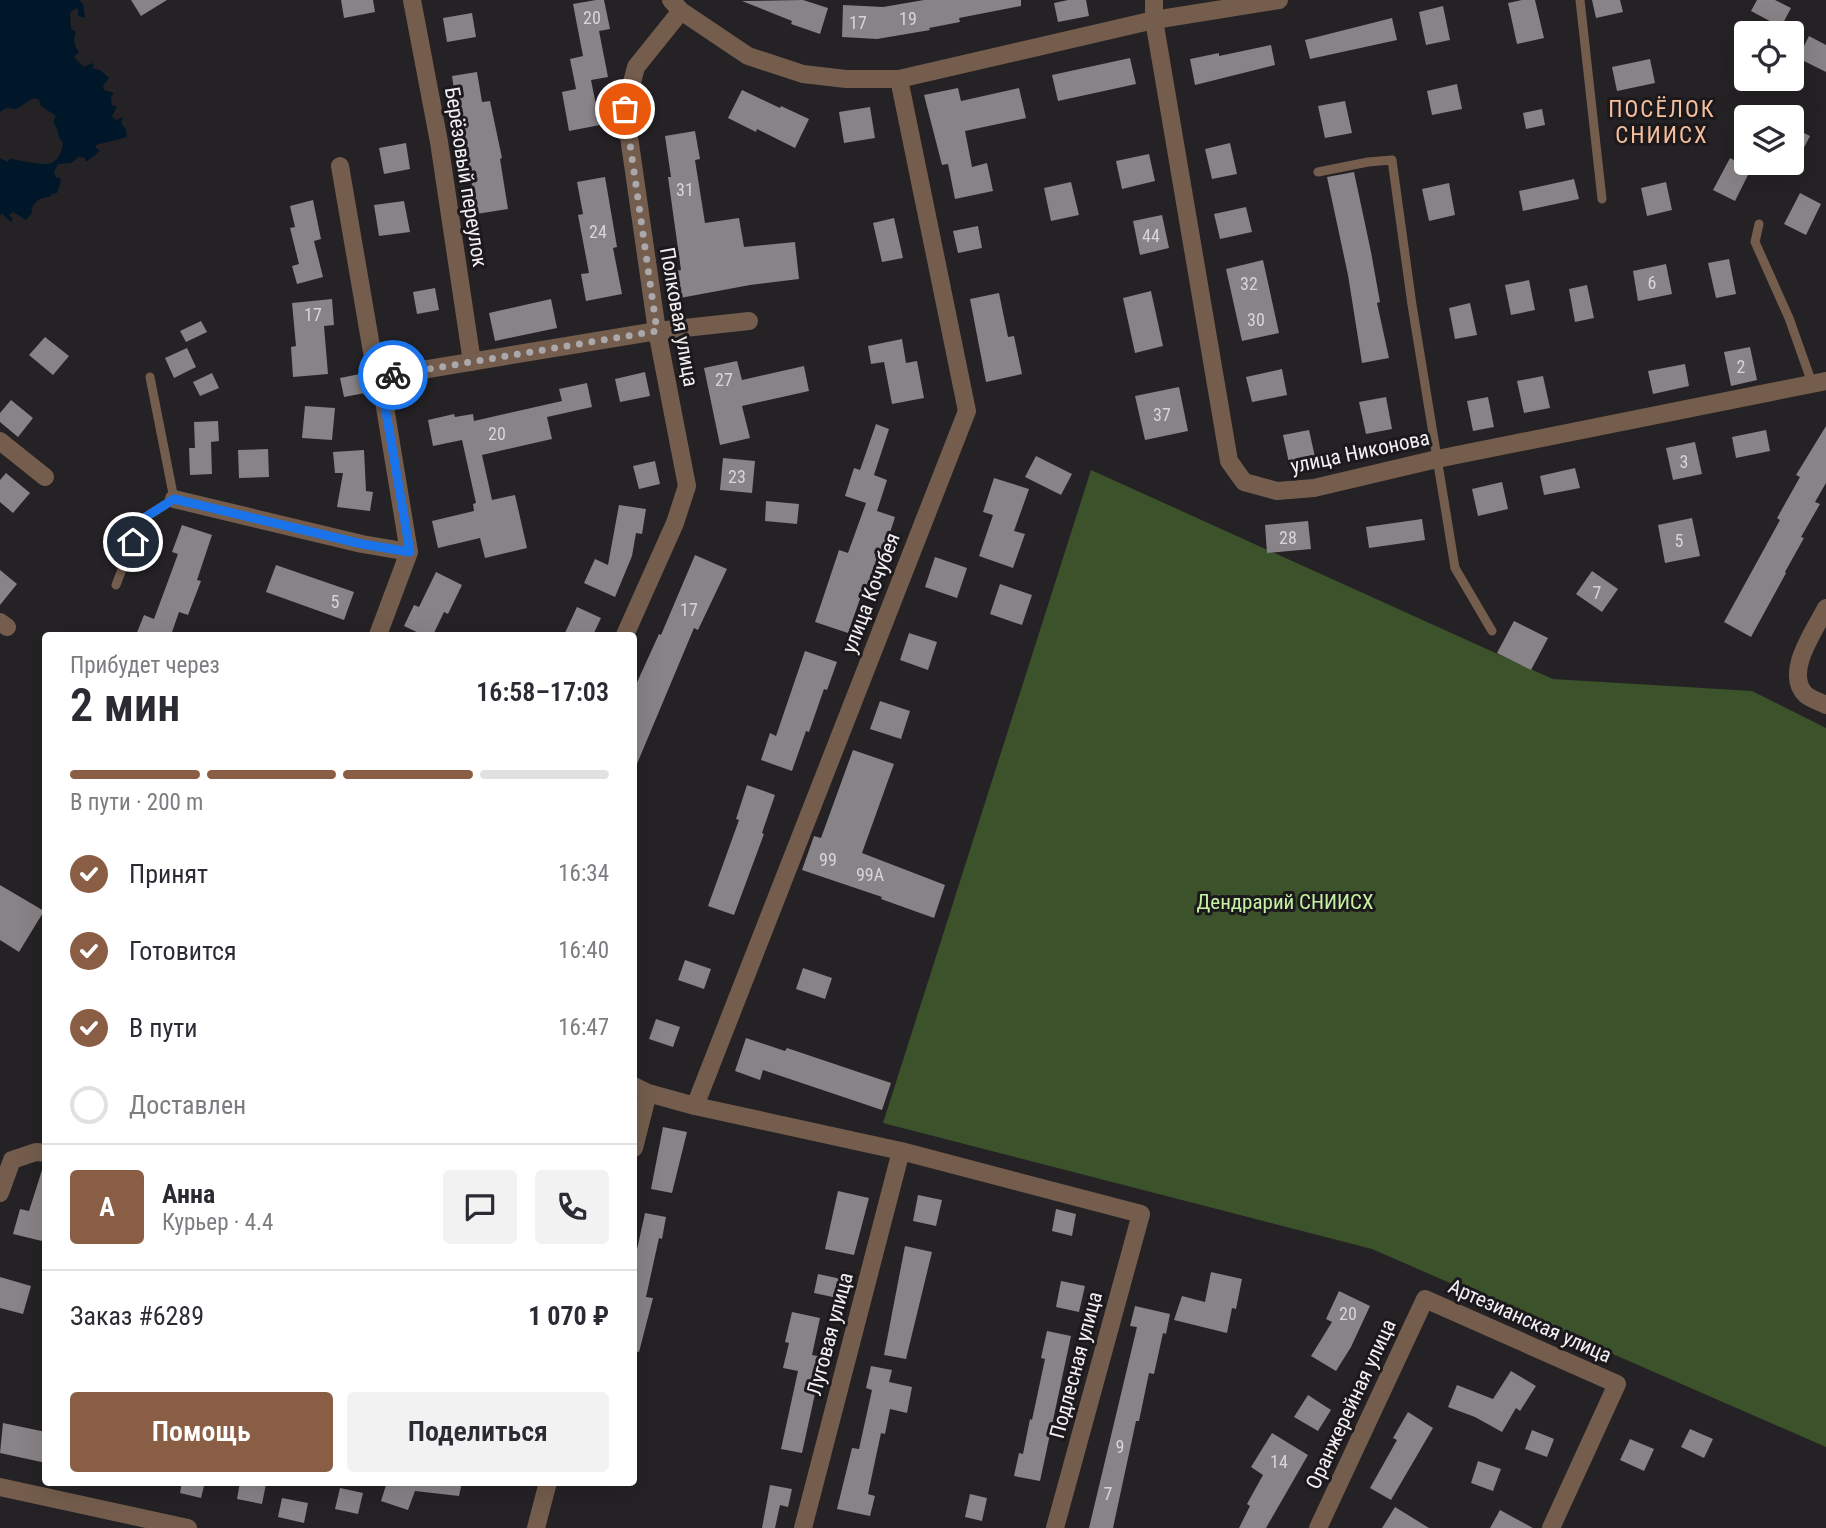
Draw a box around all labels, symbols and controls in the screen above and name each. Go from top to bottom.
house number: 20 [583,7,601,28]
house number: 19 [899,8,917,29]
house number: 17 [849,12,867,33]
map controls [1734,21,1804,175]
button: locate [1734,21,1804,91]
pin [595,79,655,139]
street label: Берёзовый переулок [440,85,492,269]
icon: bag [606,90,644,128]
district label: ПОСЁЛОК СНИИСХ [1608,96,1716,149]
button: layers [1734,105,1804,175]
house number: 31 [676,179,694,200]
house number: 24 [589,221,607,242]
house number: 44 [1142,225,1160,246]
street label: Полковая улица [655,246,703,388]
house number: 6 [1648,272,1656,293]
house number: 32 [1240,273,1258,294]
house number: 17 [304,304,322,325]
house number: 30 [1247,309,1265,330]
courier [358,340,428,410]
icon: bike [374,356,412,394]
house number: 2 [1737,356,1746,377]
house number: 27 [715,369,733,390]
house number: 37 [1153,404,1171,425]
house number: 20 [488,423,506,444]
street label: улица Никонова [1288,426,1432,478]
house number: 3 [1680,451,1688,472]
house number: 23 [728,466,746,487]
pin [103,512,163,572]
icon: home [114,523,152,561]
house number: 28 [1279,527,1297,548]
street label: улица Кочубея [837,530,905,656]
house number: 5 [1675,530,1684,551]
house number: 7 [1593,582,1602,603]
house number: 5 [331,591,340,612]
house number: 17 [680,599,698,620]
text: Прибудет через [70,652,220,679]
text: 16:58–17:03 [476,677,609,707]
text: 2 мин [70,678,180,732]
text: В пути · 200 m [70,789,203,816]
house number: 99 [819,849,837,870]
icon: check [70,855,108,893]
text: Принят [129,859,208,889]
text: 16:34 [558,860,609,887]
house number: 99А [856,864,885,885]
park label: Дендрарий СНИИСХ [1196,890,1374,914]
icon: check [70,932,108,970]
text: Готовится [129,936,237,966]
text: 16:40 [558,937,609,964]
icon: check [70,1009,108,1047]
text: В пути [129,1013,198,1043]
text: 16:47 [558,1014,609,1041]
text: Доставлен [129,1090,246,1120]
button: chat [443,1170,517,1244]
button: phone [535,1170,609,1244]
text: Анна [162,1179,215,1209]
text: А [99,1192,115,1222]
text: Курьер · 4.4 [162,1209,273,1236]
street label: Луговая улица [802,1270,858,1398]
street label: Артезианская улица [1445,1274,1615,1368]
street label: Подлесная улица [1045,1289,1107,1441]
text: Заказ #6289 [70,1301,204,1331]
text: 1 070 ₽ [528,1301,609,1331]
house number: 20 [1339,1303,1357,1324]
street label: Оранжерейная улица [1301,1315,1401,1493]
button: Помощь [70,1392,333,1472]
button: Поделиться [347,1392,609,1472]
house number: 9 [1116,1436,1124,1457]
house number: 14 [1270,1451,1288,1472]
house number: 7 [1104,1483,1113,1504]

